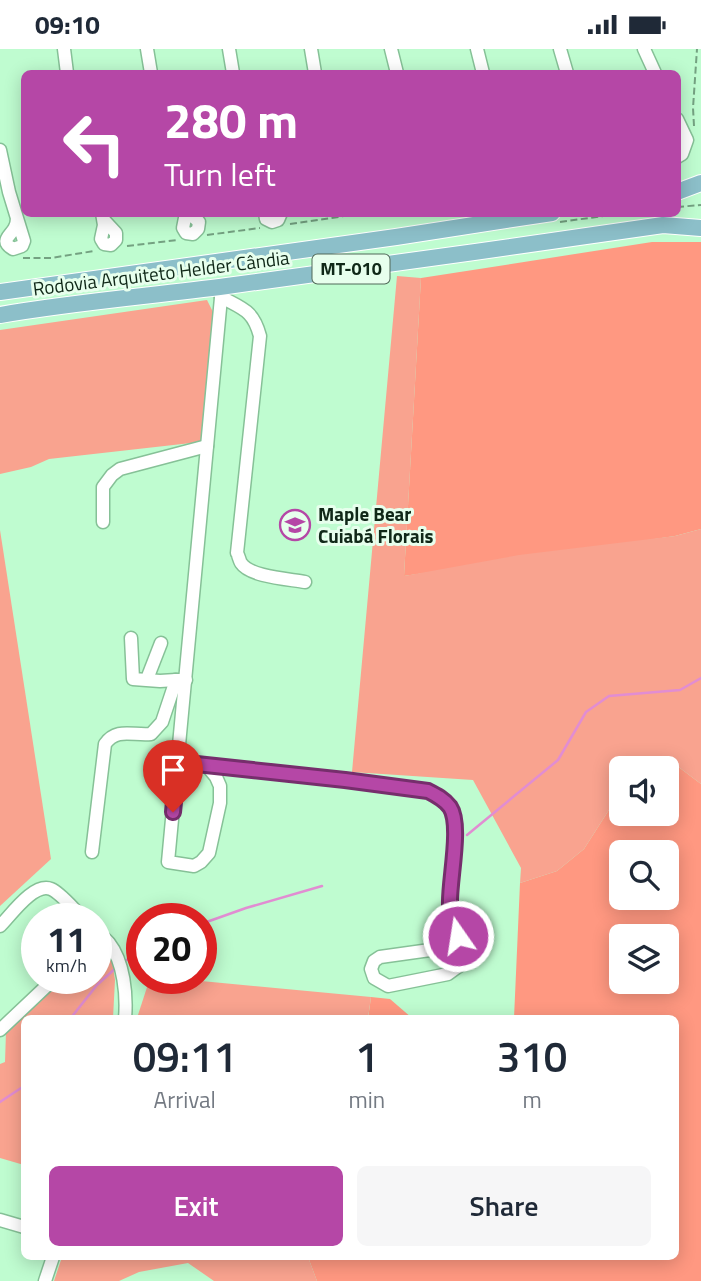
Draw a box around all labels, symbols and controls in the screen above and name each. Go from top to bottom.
text: 09:10 [35,5,100,44]
text: 280 m [164,82,298,157]
icon: left [49,98,140,189]
text: Turn left [164,150,276,198]
street label: Rodovia Arquiteto Helder Cândia [31,242,291,303]
road number: MT-010 [312,254,390,283]
place label: Maple Bear Cuiabá Florais [318,499,434,550]
school or university icon: Maple Bear Cuiabá Florais [278,508,312,542]
pin [143,740,203,812]
icon: arrive [154,751,192,789]
map controls [609,756,679,994]
button: sound [609,756,679,826]
button: search [609,840,679,910]
position arrow [421,899,495,973]
speed limit sign: 20 [126,903,217,994]
text: 11 [47,912,86,966]
button: layers [609,924,679,994]
text: km/h [46,952,87,979]
text: 09:11 [133,1024,237,1088]
text: 1 [355,1024,379,1088]
text: 310 [497,1024,567,1088]
text: Arrival [154,1082,216,1117]
text: min [348,1082,385,1117]
text: m [522,1082,542,1117]
button: Exit [49,1166,343,1246]
button: Share [357,1166,651,1246]

